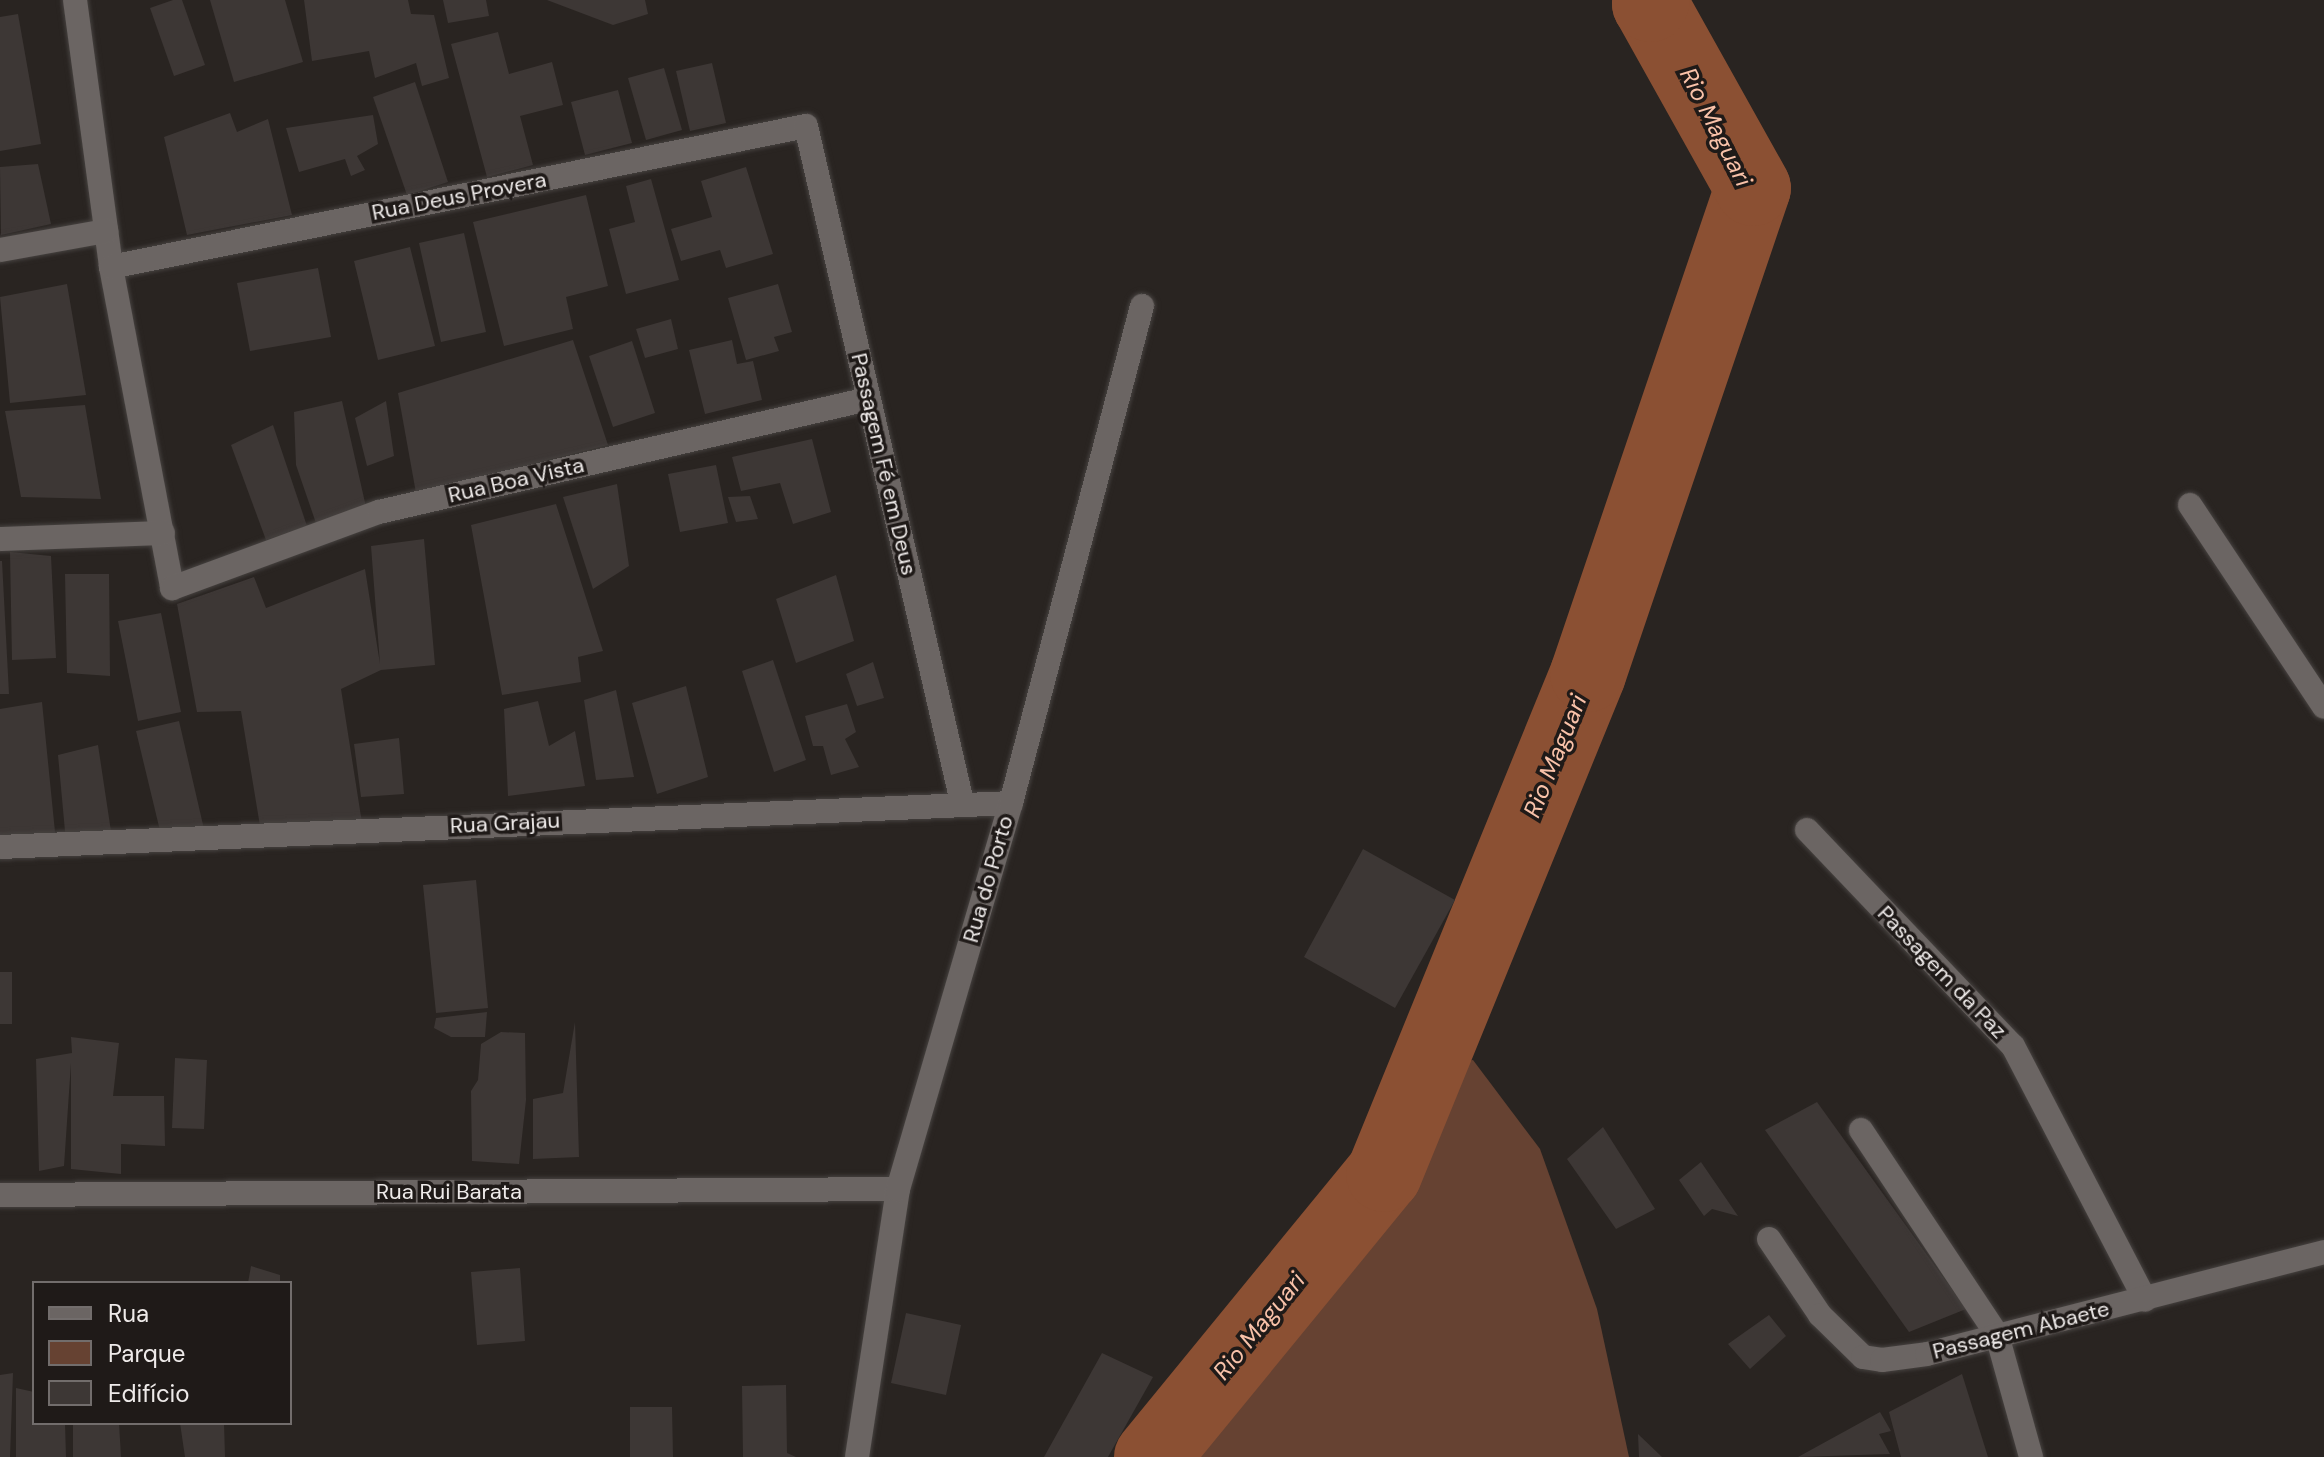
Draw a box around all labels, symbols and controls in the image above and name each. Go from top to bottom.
water label: Rio Maguari [1674,63,1758,191]
street label: Rua Deus Provera [369,166,549,226]
street label: Passagem Fé em Deus [846,350,922,578]
street label: Rua Boa Vista [445,452,587,508]
water label: Rio Maguari [1517,691,1593,821]
street label: Rua Grajau [449,807,561,839]
street label: Rua do Porto [957,812,1019,946]
street label: Passagem da Paz [1872,900,2012,1044]
street label: Rua Rui Barata [376,1179,522,1205]
water label: Rio Maguari [1207,1267,1311,1385]
legend [32,1281,292,1425]
street label: Passagem Abaete [1930,1295,2112,1365]
text: Rua [108,1298,149,1329]
text: Parque [108,1338,185,1369]
text: Edifício [108,1378,190,1409]

